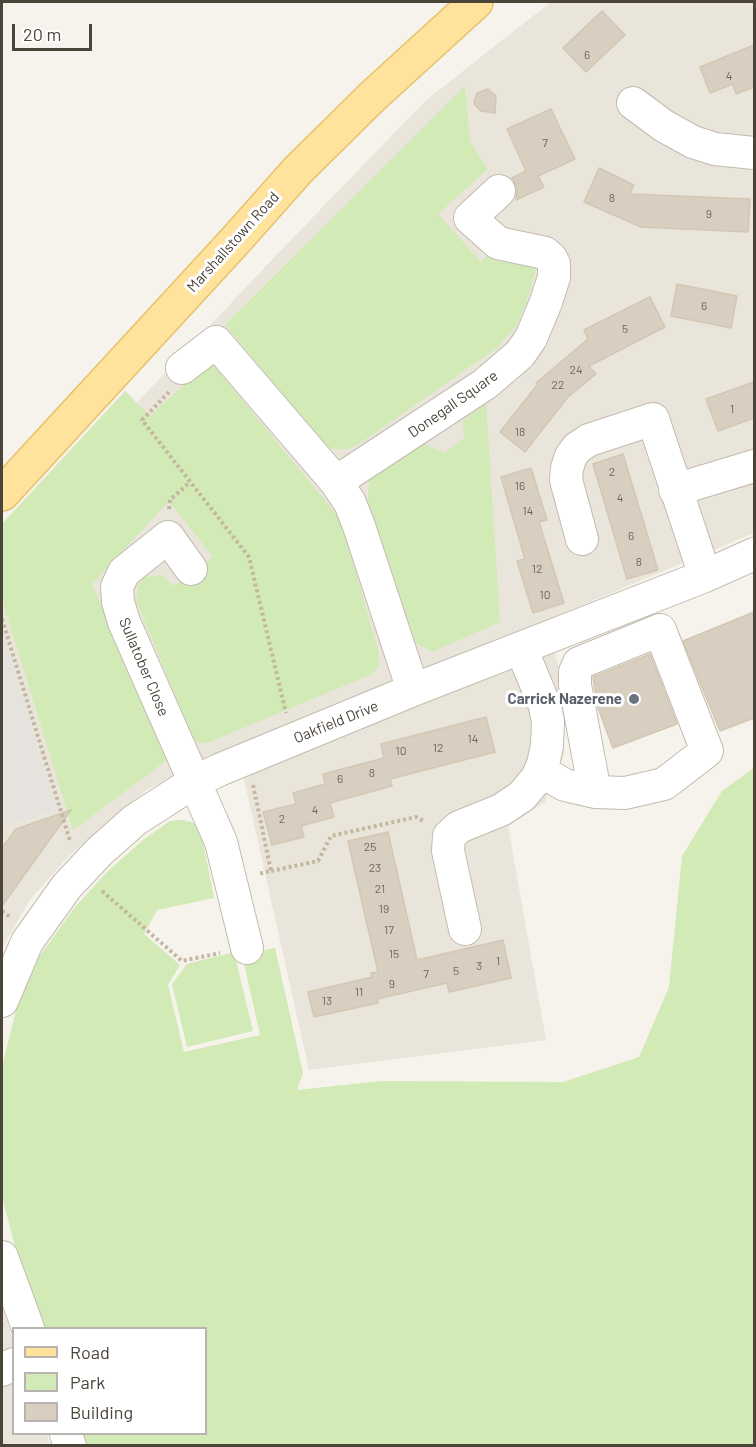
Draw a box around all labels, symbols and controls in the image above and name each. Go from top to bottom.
scale bar [15,12,94,50]
text: 20 m [23,23,61,45]
house number: 6 [584,48,590,62]
house number: 4 [726,69,732,83]
house number: 7 [542,136,548,150]
street label: Marshallstown Road [183,188,283,296]
house number: 8 [609,191,615,205]
house number: 9 [706,207,712,221]
house number: 6 [701,299,707,313]
house number: 5 [622,322,628,336]
house number: 24 [569,363,583,377]
street label: Donegall Square [405,366,501,442]
house number: 22 [552,378,564,392]
house number: 1 [730,402,734,416]
house number: 18 [515,425,525,439]
house number: 2 [609,465,615,479]
house number: 16 [515,479,525,493]
house number: 4 [617,491,623,505]
house number: 14 [523,504,533,518]
house number: 6 [628,529,634,543]
house number: 8 [636,555,642,569]
house number: 12 [532,562,542,576]
house number: 10 [540,588,550,602]
street label: Sullatober Close [115,615,173,719]
place label: Carrick Nazerene [508,690,622,708]
marker: Carrick Nazerene [627,692,641,706]
street label: Oakfield Drive [291,697,381,747]
house number: 14 [468,732,478,746]
house number: 12 [433,741,443,755]
house number: 10 [396,744,406,758]
house number: 8 [369,766,375,780]
house number: 6 [337,772,343,786]
house number: 4 [312,803,318,817]
house number: 2 [279,812,285,826]
house number: 25 [364,840,376,854]
house number: 23 [369,861,381,875]
house number: 21 [375,882,385,896]
house number: 19 [379,902,389,916]
house number: 17 [384,923,394,937]
house number: 15 [389,947,399,961]
house number: 1 [496,954,500,968]
house number: 3 [476,959,482,973]
house number: 5 [453,964,459,978]
house number: 7 [423,967,429,981]
house number: 9 [389,977,395,991]
house number: 11 [355,985,363,999]
house number: 13 [322,994,332,1008]
legend [12,1327,207,1435]
text: Road [70,1341,110,1363]
text: Park [70,1371,105,1393]
text: Building [70,1401,133,1423]

